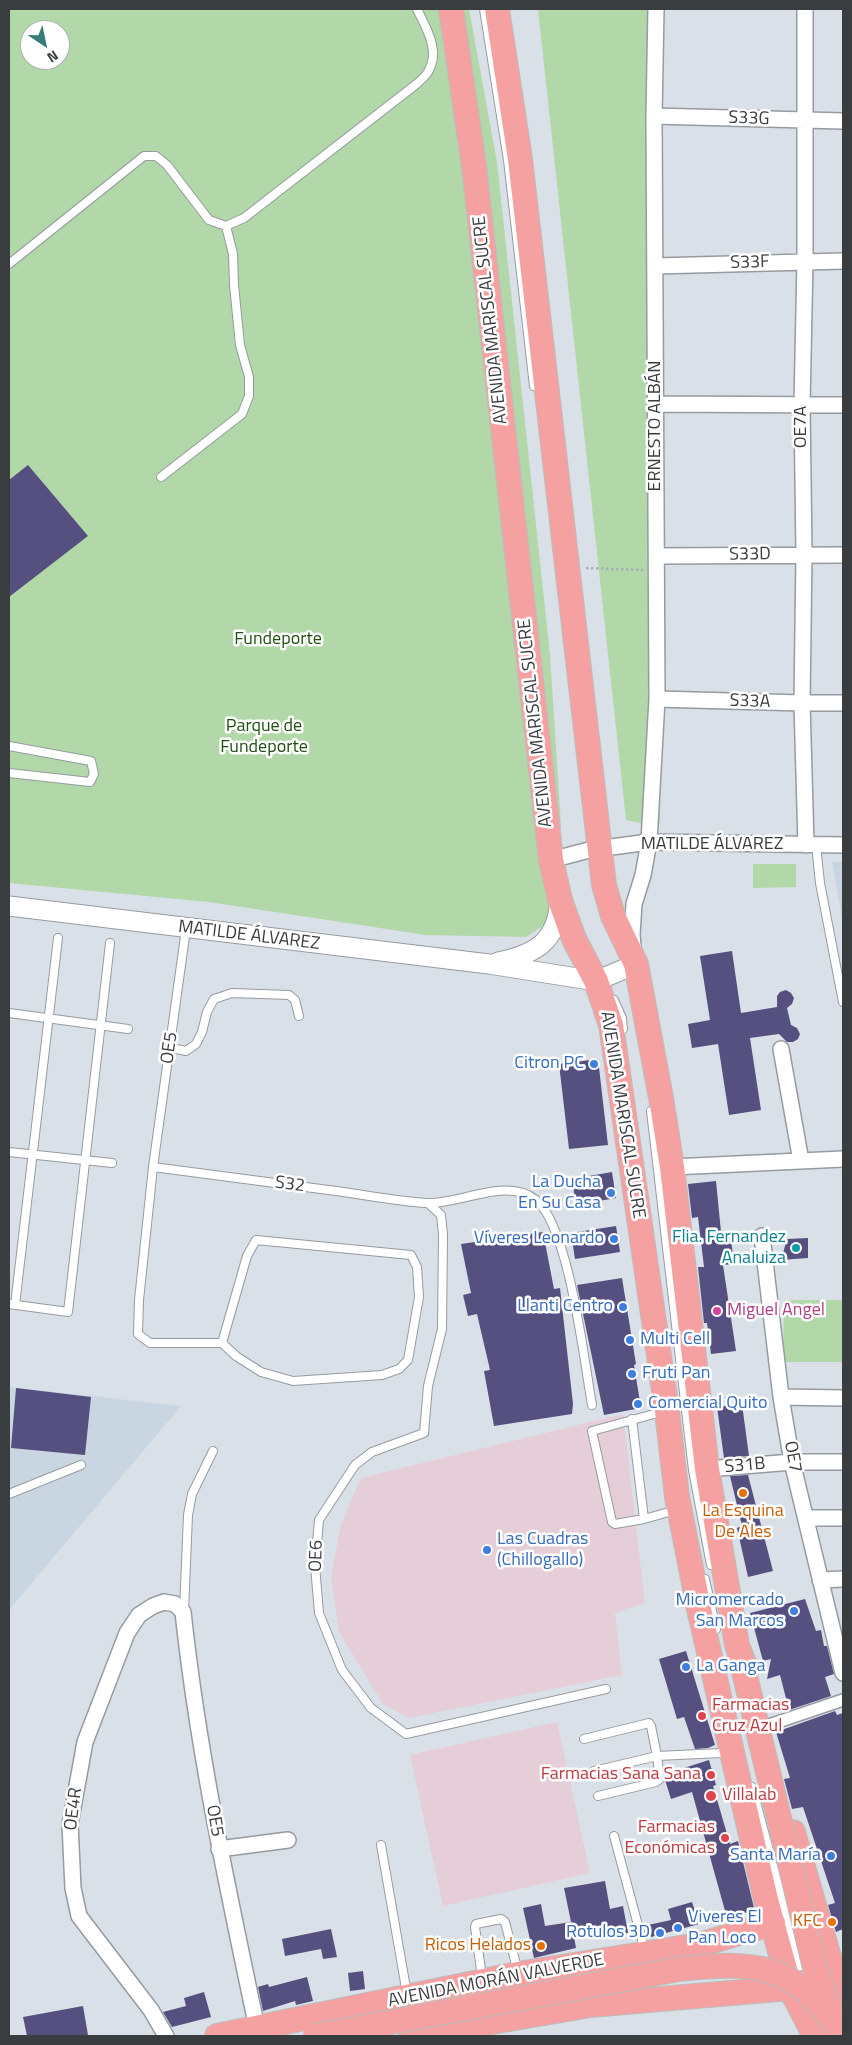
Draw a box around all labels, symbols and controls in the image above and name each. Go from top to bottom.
north arrow [20,20,70,70]
text: N [43,46,63,68]
street label: S33G [728,107,770,131]
street label: AVENIDA MARISCAL SUCRE [469,215,513,425]
street label: S33F [730,252,770,274]
street label: ERNESTO ALBÁN [645,361,667,491]
street label: OE7A [791,406,813,448]
street label: S33D [729,544,771,566]
street label: AVENIDA MARISCAL SUCRE [514,618,558,828]
park label: Fundeporte [234,629,322,651]
street label: S33A [729,690,771,714]
park label: Parque de Fundeporte [220,716,308,759]
street label: MATILDE ÁLVAREZ [641,834,783,856]
street label: MATILDE ÁLVAREZ [177,917,321,955]
street label: AVENIDA MARISCAL SUCRE [595,1010,649,1220]
street label: OE5 [157,1031,183,1065]
place label: Citron PC [514,1053,584,1075]
marker: Citron PC [588,1058,600,1070]
street label: S32 [274,1172,306,1198]
place label: La Ducha En Su Casa [518,1172,601,1214]
marker: La Ducha En Su Casa [605,1187,617,1199]
place label: Flia. Fernandez Analuiza [672,1227,786,1270]
place label: Víveres Leonardo [474,1228,604,1250]
marker: Víveres Leonardo [608,1233,620,1245]
marker: Flia. Fernandez Analuiza [790,1242,802,1254]
place label: Llanti Centro [517,1296,613,1318]
place label: Miguel Angel [727,1300,825,1322]
marker: Llanti Centro [617,1301,629,1313]
marker: Miguel Angel [711,1305,723,1317]
place label: Multi Cell [640,1329,710,1351]
marker: Multi Cell [624,1334,636,1346]
place label: Fruti Pan [642,1363,710,1385]
marker: Fruti Pan [626,1368,638,1380]
place label: Comercial Quito [648,1393,767,1415]
marker: Comercial Quito [632,1398,644,1410]
street label: OE7 [778,1439,806,1475]
street label: S31B [724,1453,766,1479]
marker: La Esquina De Ales [737,1487,749,1499]
place label: La Esquina De Ales [702,1501,784,1544]
place label: Las Cuadras (Chillogallo) [497,1529,588,1572]
street label: OE6 [306,1540,328,1572]
marker: Las Cuadras (Chillogallo) [481,1544,493,1556]
place label: Micromercado San Marcos [675,1590,784,1632]
marker: Micromercado San Marcos [788,1605,800,1617]
place label: La Ganga [696,1656,766,1678]
marker: La Ganga [680,1661,692,1673]
place label: Farmacias Cruz Azul [712,1695,789,1738]
marker: Farmacias Cruz Azul [696,1710,708,1722]
place label: Farmacias Sana Sana [541,1764,701,1786]
marker: Farmacias Sana Sana [705,1769,717,1781]
place label: Villalab [722,1785,776,1807]
street label: OE4R [61,1786,87,1832]
marker: Villalab [704,1789,718,1803]
street label: OE5 [201,1803,227,1839]
place label: Farmacias Económicas [625,1817,715,1860]
marker: Farmacias Económicas [719,1832,731,1844]
place label: Santa María [730,1845,821,1867]
marker: Santa María [825,1850,837,1862]
place label: Viveres El Pan Loco [688,1907,762,1950]
place label: KFC [793,1911,822,1933]
marker: KFC [826,1916,838,1928]
place label: Rotulos 3D [566,1922,650,1944]
marker: Viveres El Pan Loco [672,1922,684,1934]
marker: Rotulos 3D [654,1927,666,1939]
place label: Ricos Helados [425,1935,531,1957]
marker: Ricos Helados [535,1940,547,1952]
street label: AVENIDA MORÁN VALVERDE [386,1949,606,2013]

